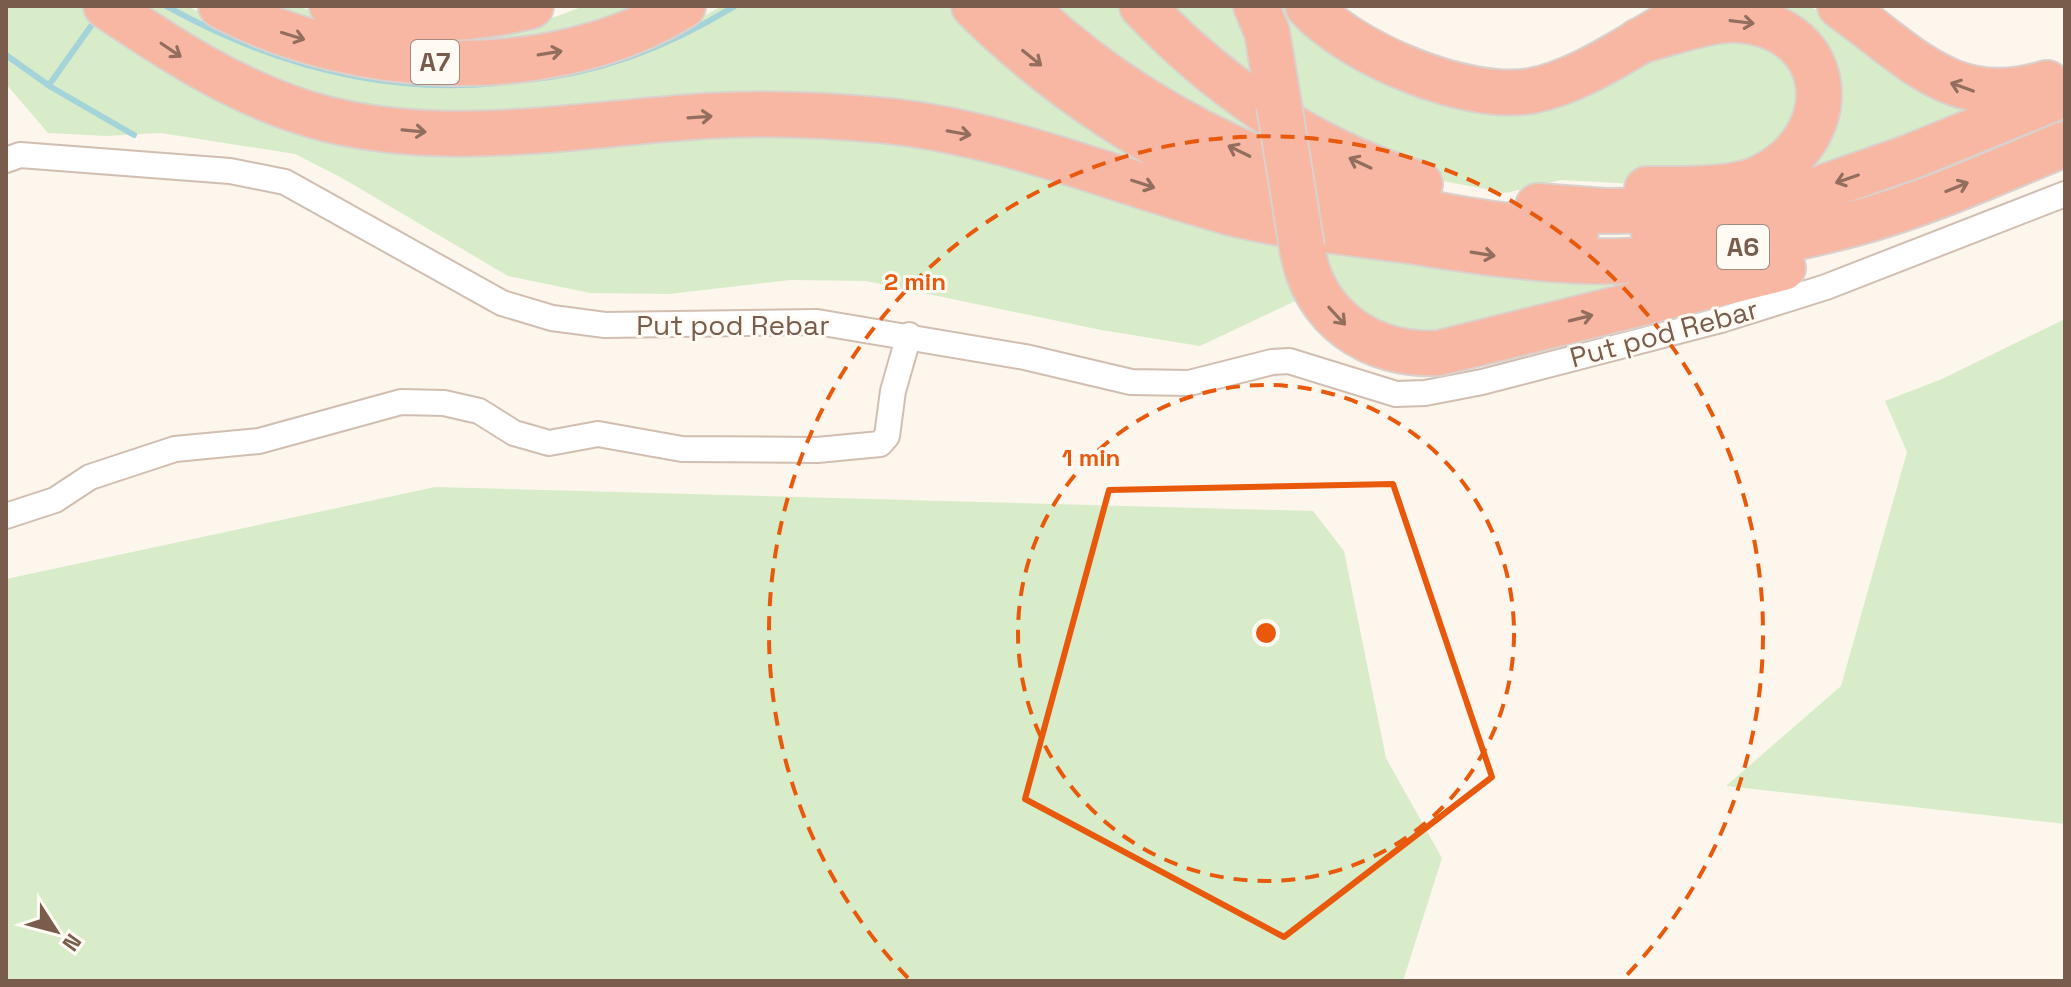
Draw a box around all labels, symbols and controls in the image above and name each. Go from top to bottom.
one-way arrow [1729,15,1754,30]
one-way arrow [280,30,305,44]
road number: A7 [411,40,459,84]
one-way arrow [159,42,181,58]
one-way arrow [536,45,562,60]
one-way arrow [1021,49,1042,67]
one-way arrow [1950,78,1975,93]
one-way arrow [686,109,713,124]
one-way arrow [401,124,427,139]
one-way arrow [945,127,971,142]
one-way arrow [1227,142,1251,158]
one-way arrow [1348,154,1373,169]
one-way arrow [1835,173,1860,188]
one-way arrow [1130,177,1155,192]
one-way arrow [1944,179,1969,193]
road number: A6 [1717,225,1769,269]
one-way arrow [1470,247,1496,262]
text: 2 min [884,266,946,297]
street label: Put pod Rebar [1566,291,1762,375]
one-way arrow [1327,306,1346,326]
street label: Put pod Rebar [636,307,830,343]
one-way arrow [1568,310,1594,325]
text: 1 min [1062,442,1120,473]
centre of rings [1252,619,1280,647]
north arrow [16,891,96,971]
text: N [57,929,88,957]

